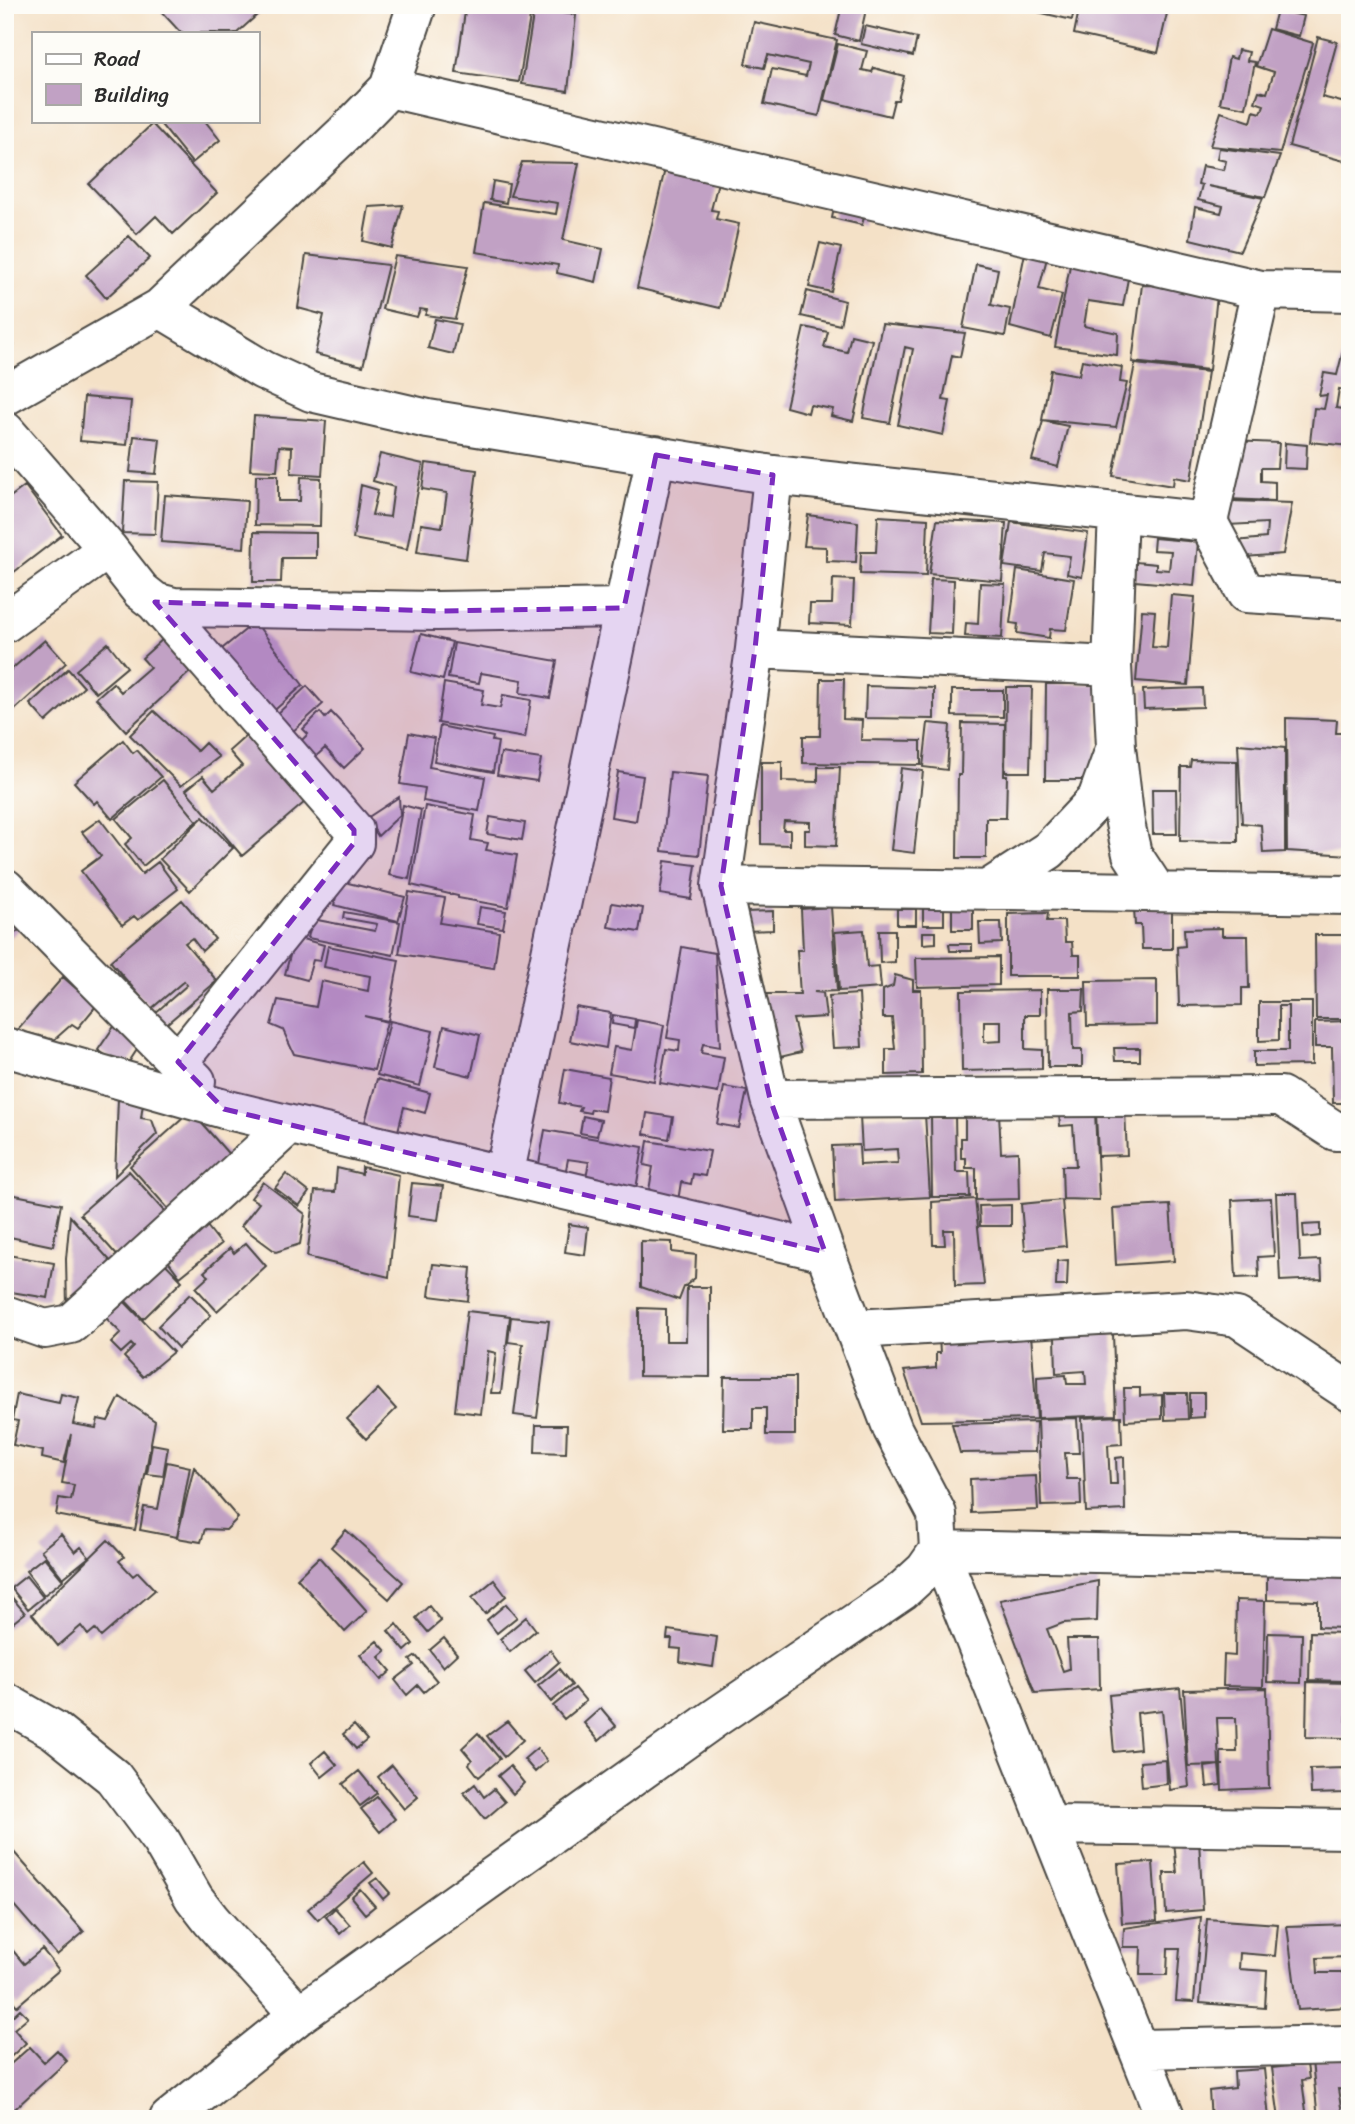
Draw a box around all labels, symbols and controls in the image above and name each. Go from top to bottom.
legend [32,32,259,122]
text: Road [94,40,141,78]
text: Building [94,76,170,114]

